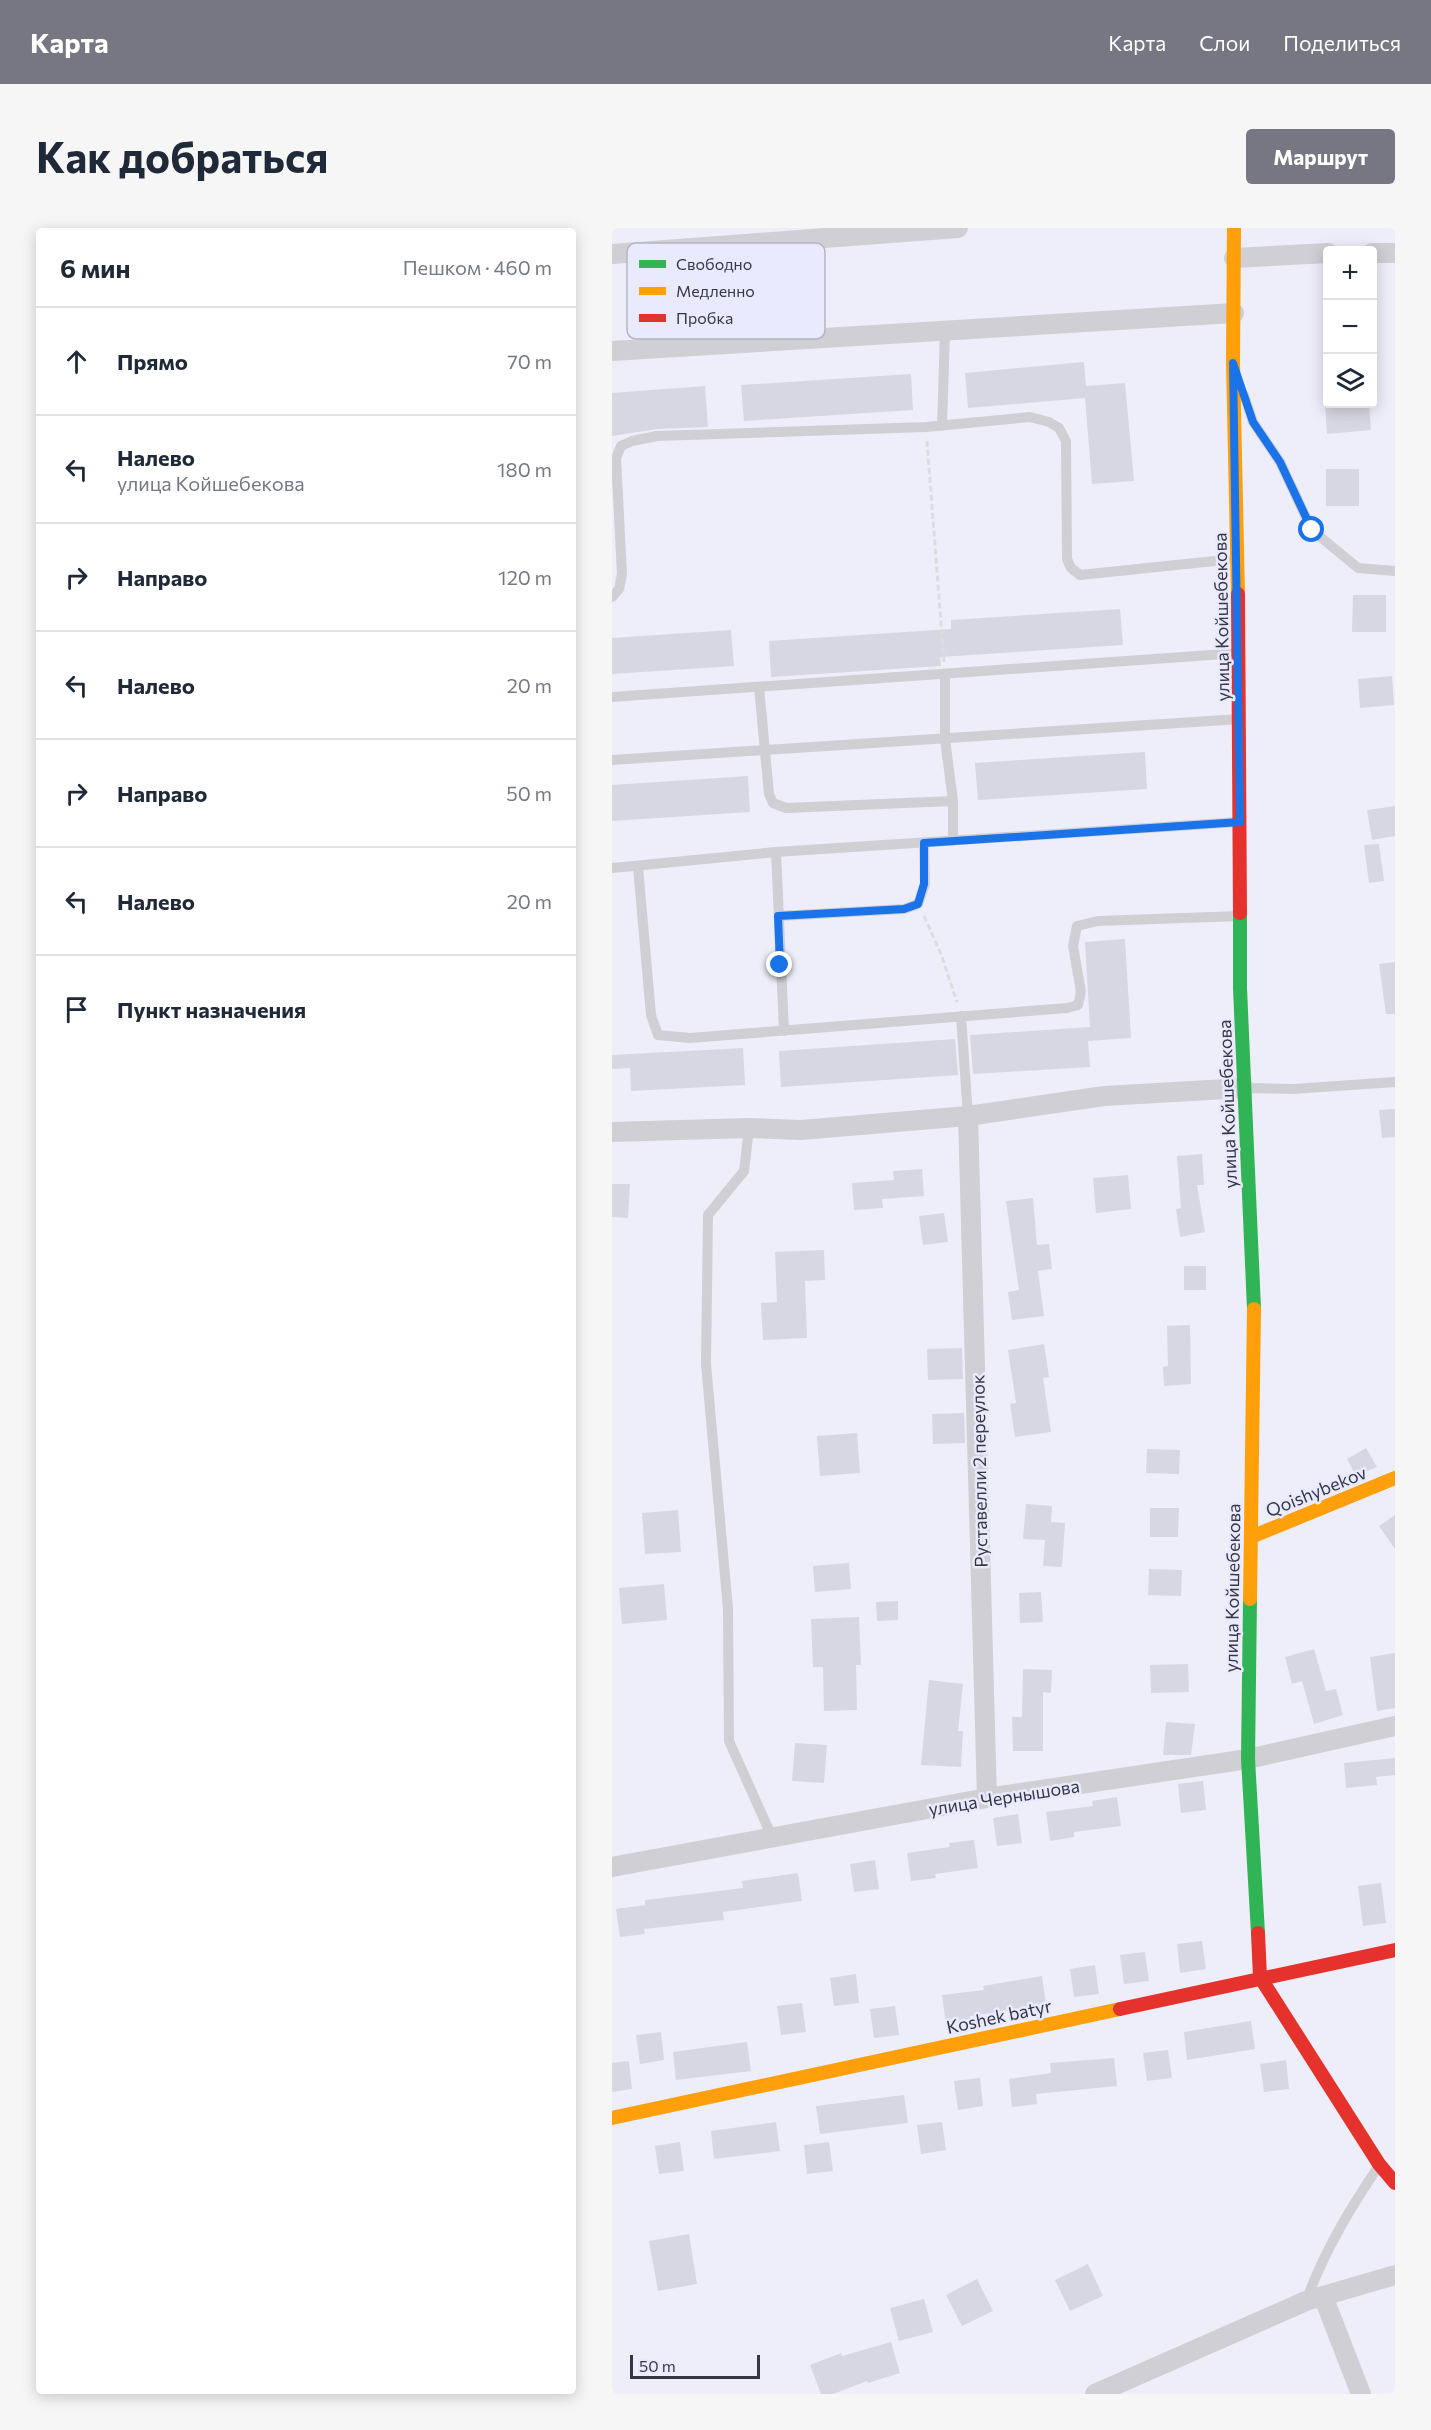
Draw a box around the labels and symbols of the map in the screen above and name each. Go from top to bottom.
legend [627,243,825,339]
text: Свободно [676,254,752,273]
text: Медленно [676,281,755,300]
text: Пробка [676,308,733,327]
route start [1298,516,1324,542]
street label: улица Койшебекова [1209,532,1233,702]
route end [766,951,792,977]
street label: улица Койшебекова [1213,1019,1241,1189]
street label: Руставелли 2 переулок [966,1374,992,1568]
street label: Qoishybekov [1262,1461,1370,1521]
street label: улица Койшебекова [1220,1503,1244,1673]
street label: улица Чернышова [927,1774,1081,1820]
street label: Koshek batyr [944,1994,1054,2038]
scale bar [630,2352,760,2380]

